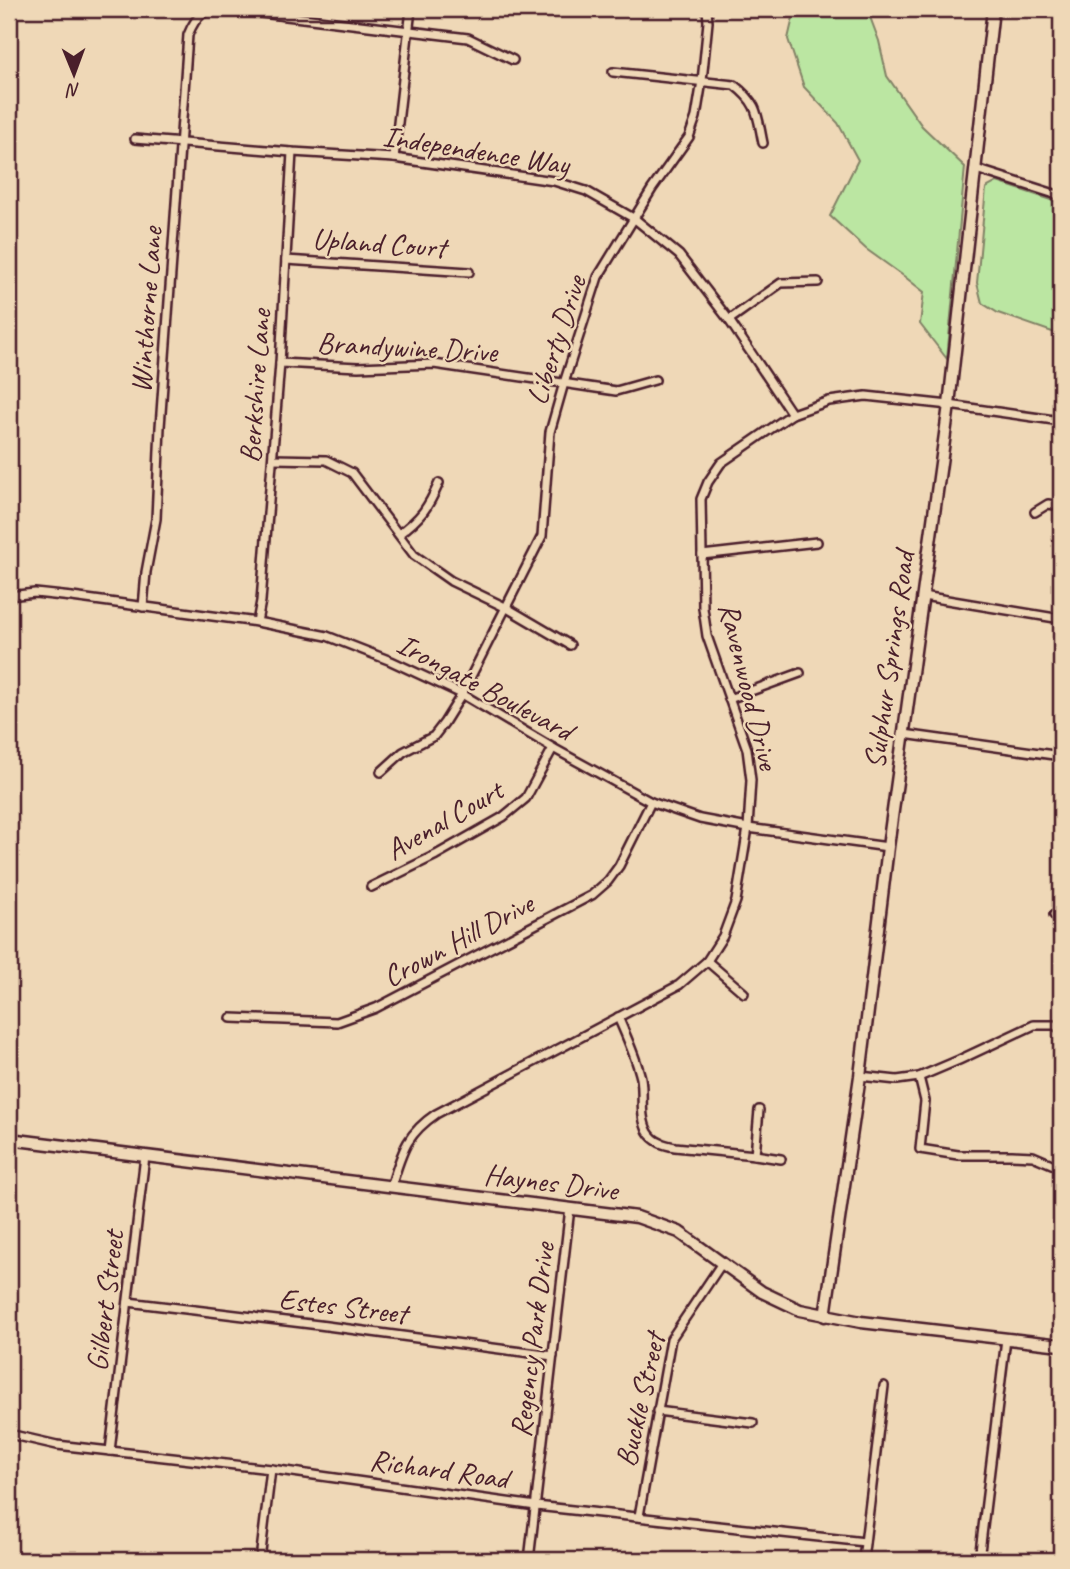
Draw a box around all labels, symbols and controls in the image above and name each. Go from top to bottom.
north arrow [38,38,108,108]
text: N [65,78,80,102]
street label: Independence Way [380,117,574,184]
street label: Upland Court [311,219,451,267]
street label: Winthorne Lane [121,224,171,394]
street label: Liberty Drive [517,269,595,409]
street label: Berkshire Lane [231,306,279,464]
street label: Brandywine Drive [316,323,500,371]
street label: Sulphur Springs Road [855,545,924,771]
street label: Ravenwood Drive [710,599,789,776]
street label: Irongate Boulevard [390,625,583,751]
street label: Avenal Court [379,770,512,869]
street label: Crown Hill Drive [376,883,542,996]
street label: Haynes Drive [482,1155,622,1209]
street label: Gilbert Street [78,1226,133,1373]
street label: Regency Park Drive [501,1238,563,1439]
street label: Estes Street [277,1279,413,1333]
street label: Buckle Street [606,1326,675,1470]
street label: Richard Road [367,1441,515,1498]

